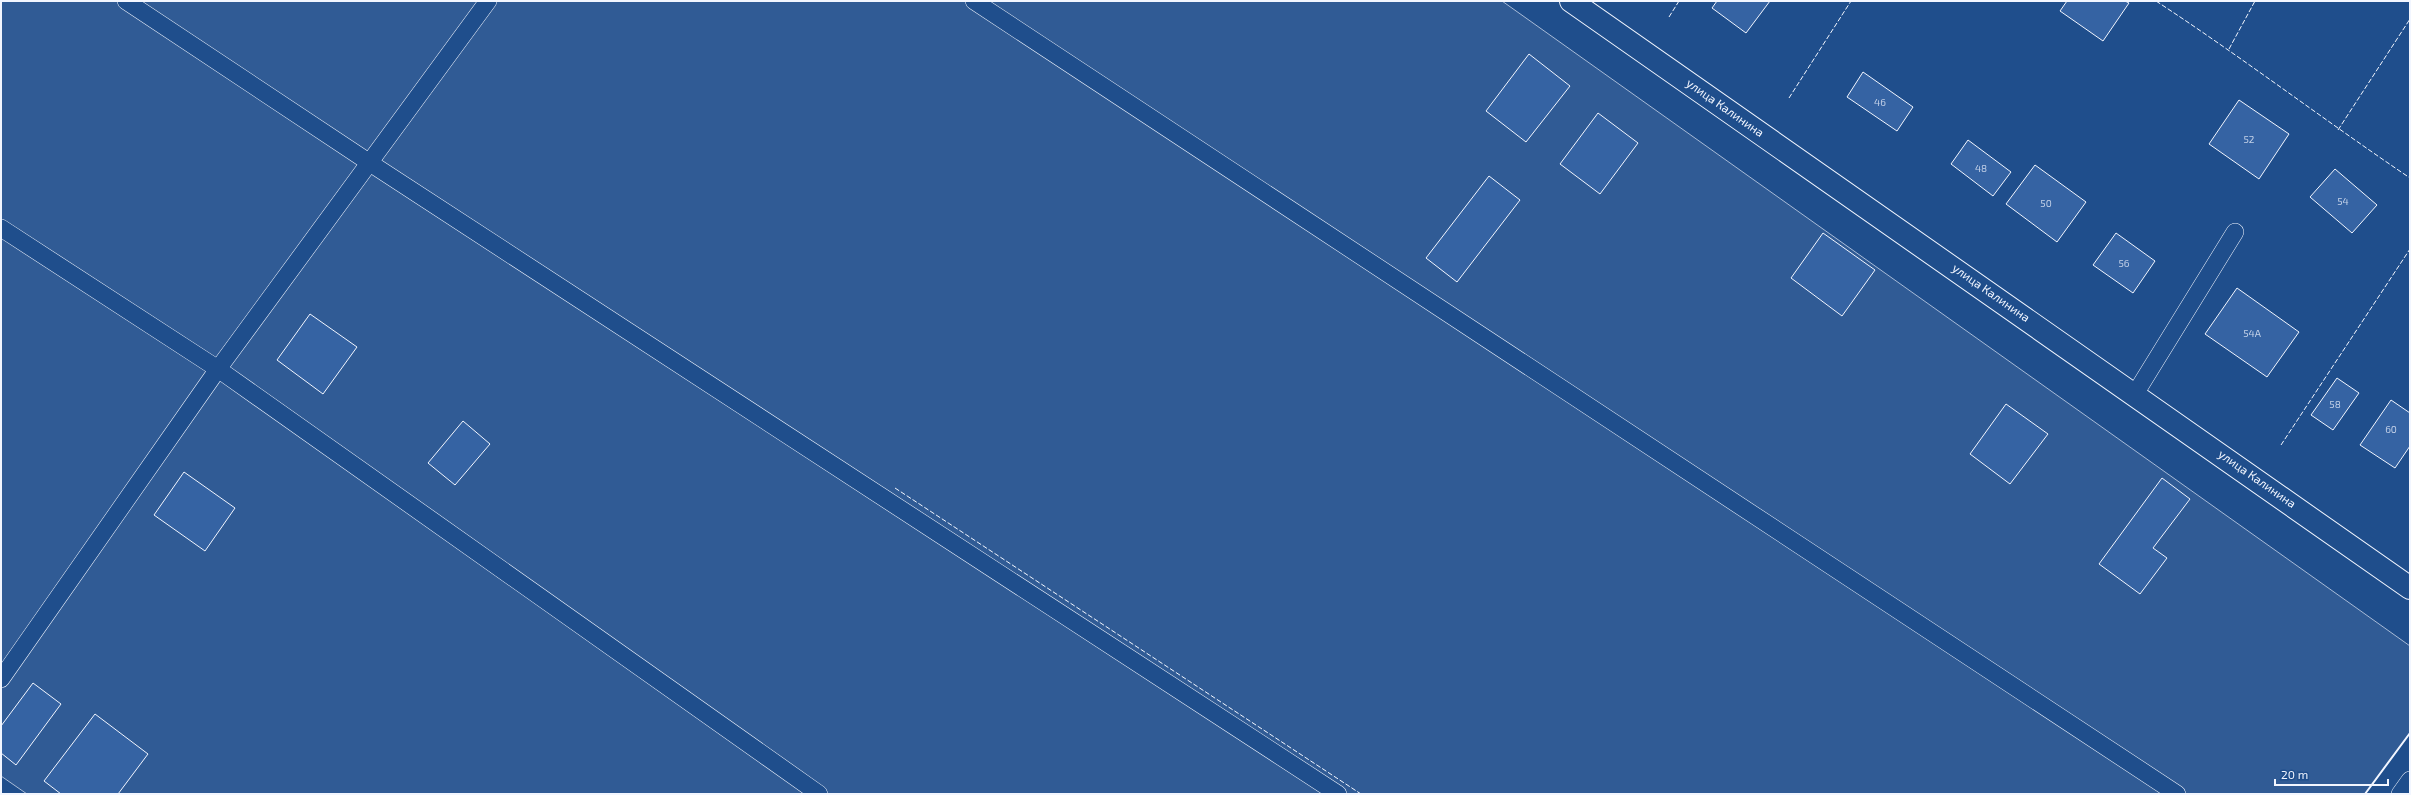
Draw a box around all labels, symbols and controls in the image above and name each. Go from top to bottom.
street label: улица Калинина [1684,75,1767,140]
house number: 46 [1874,96,1886,108]
house number: 52 [2244,133,2255,145]
house number: 48 [1975,162,1987,174]
house number: 54 [2337,195,2349,207]
house number: 50 [2040,197,2052,209]
house number: 56 [2118,257,2130,269]
street label: улица Калинина [1950,260,2033,325]
house number: 54А [2243,327,2262,339]
house number: 58 [2329,398,2341,410]
house number: 60 [2385,423,2397,435]
street label: улица Калинина [2216,446,2299,511]
scale bar [2275,761,2388,787]
text: 20 m [2281,767,2308,781]

